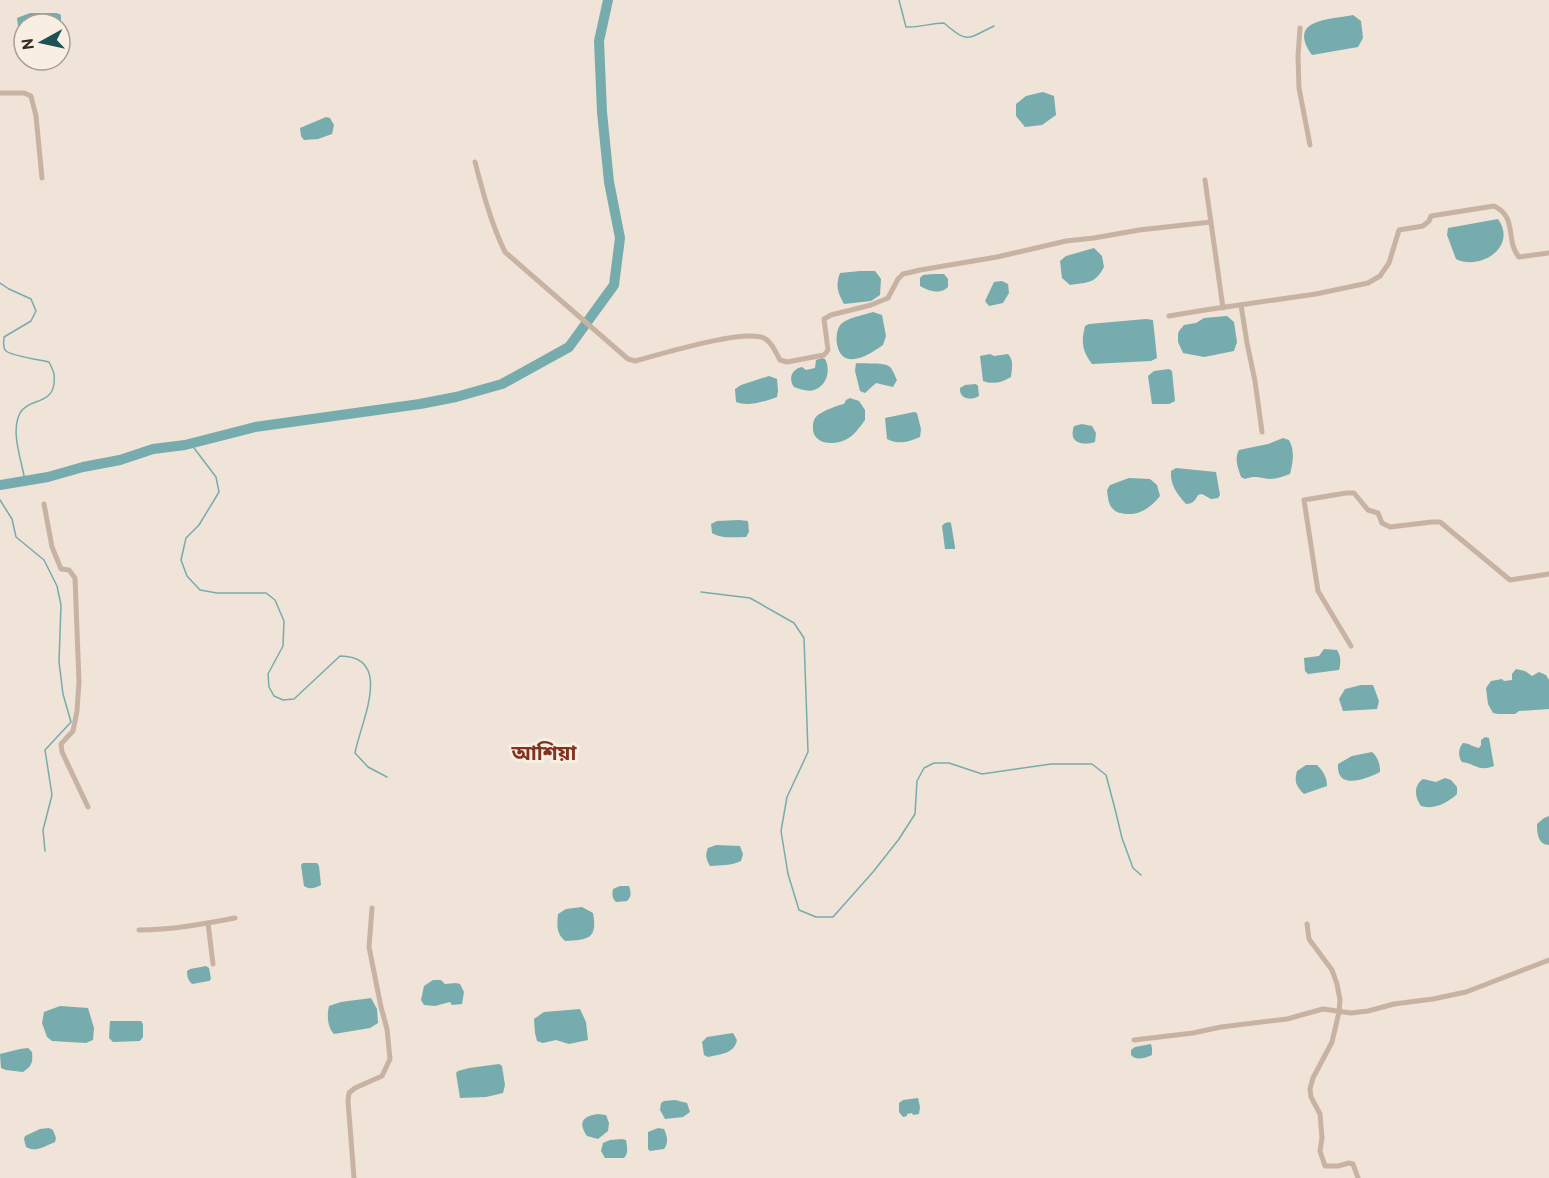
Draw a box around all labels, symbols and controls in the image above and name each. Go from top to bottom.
north arrow [12,12,72,72]
text: N [18,37,40,51]
district label: আশিয়া [511,741,578,768]

